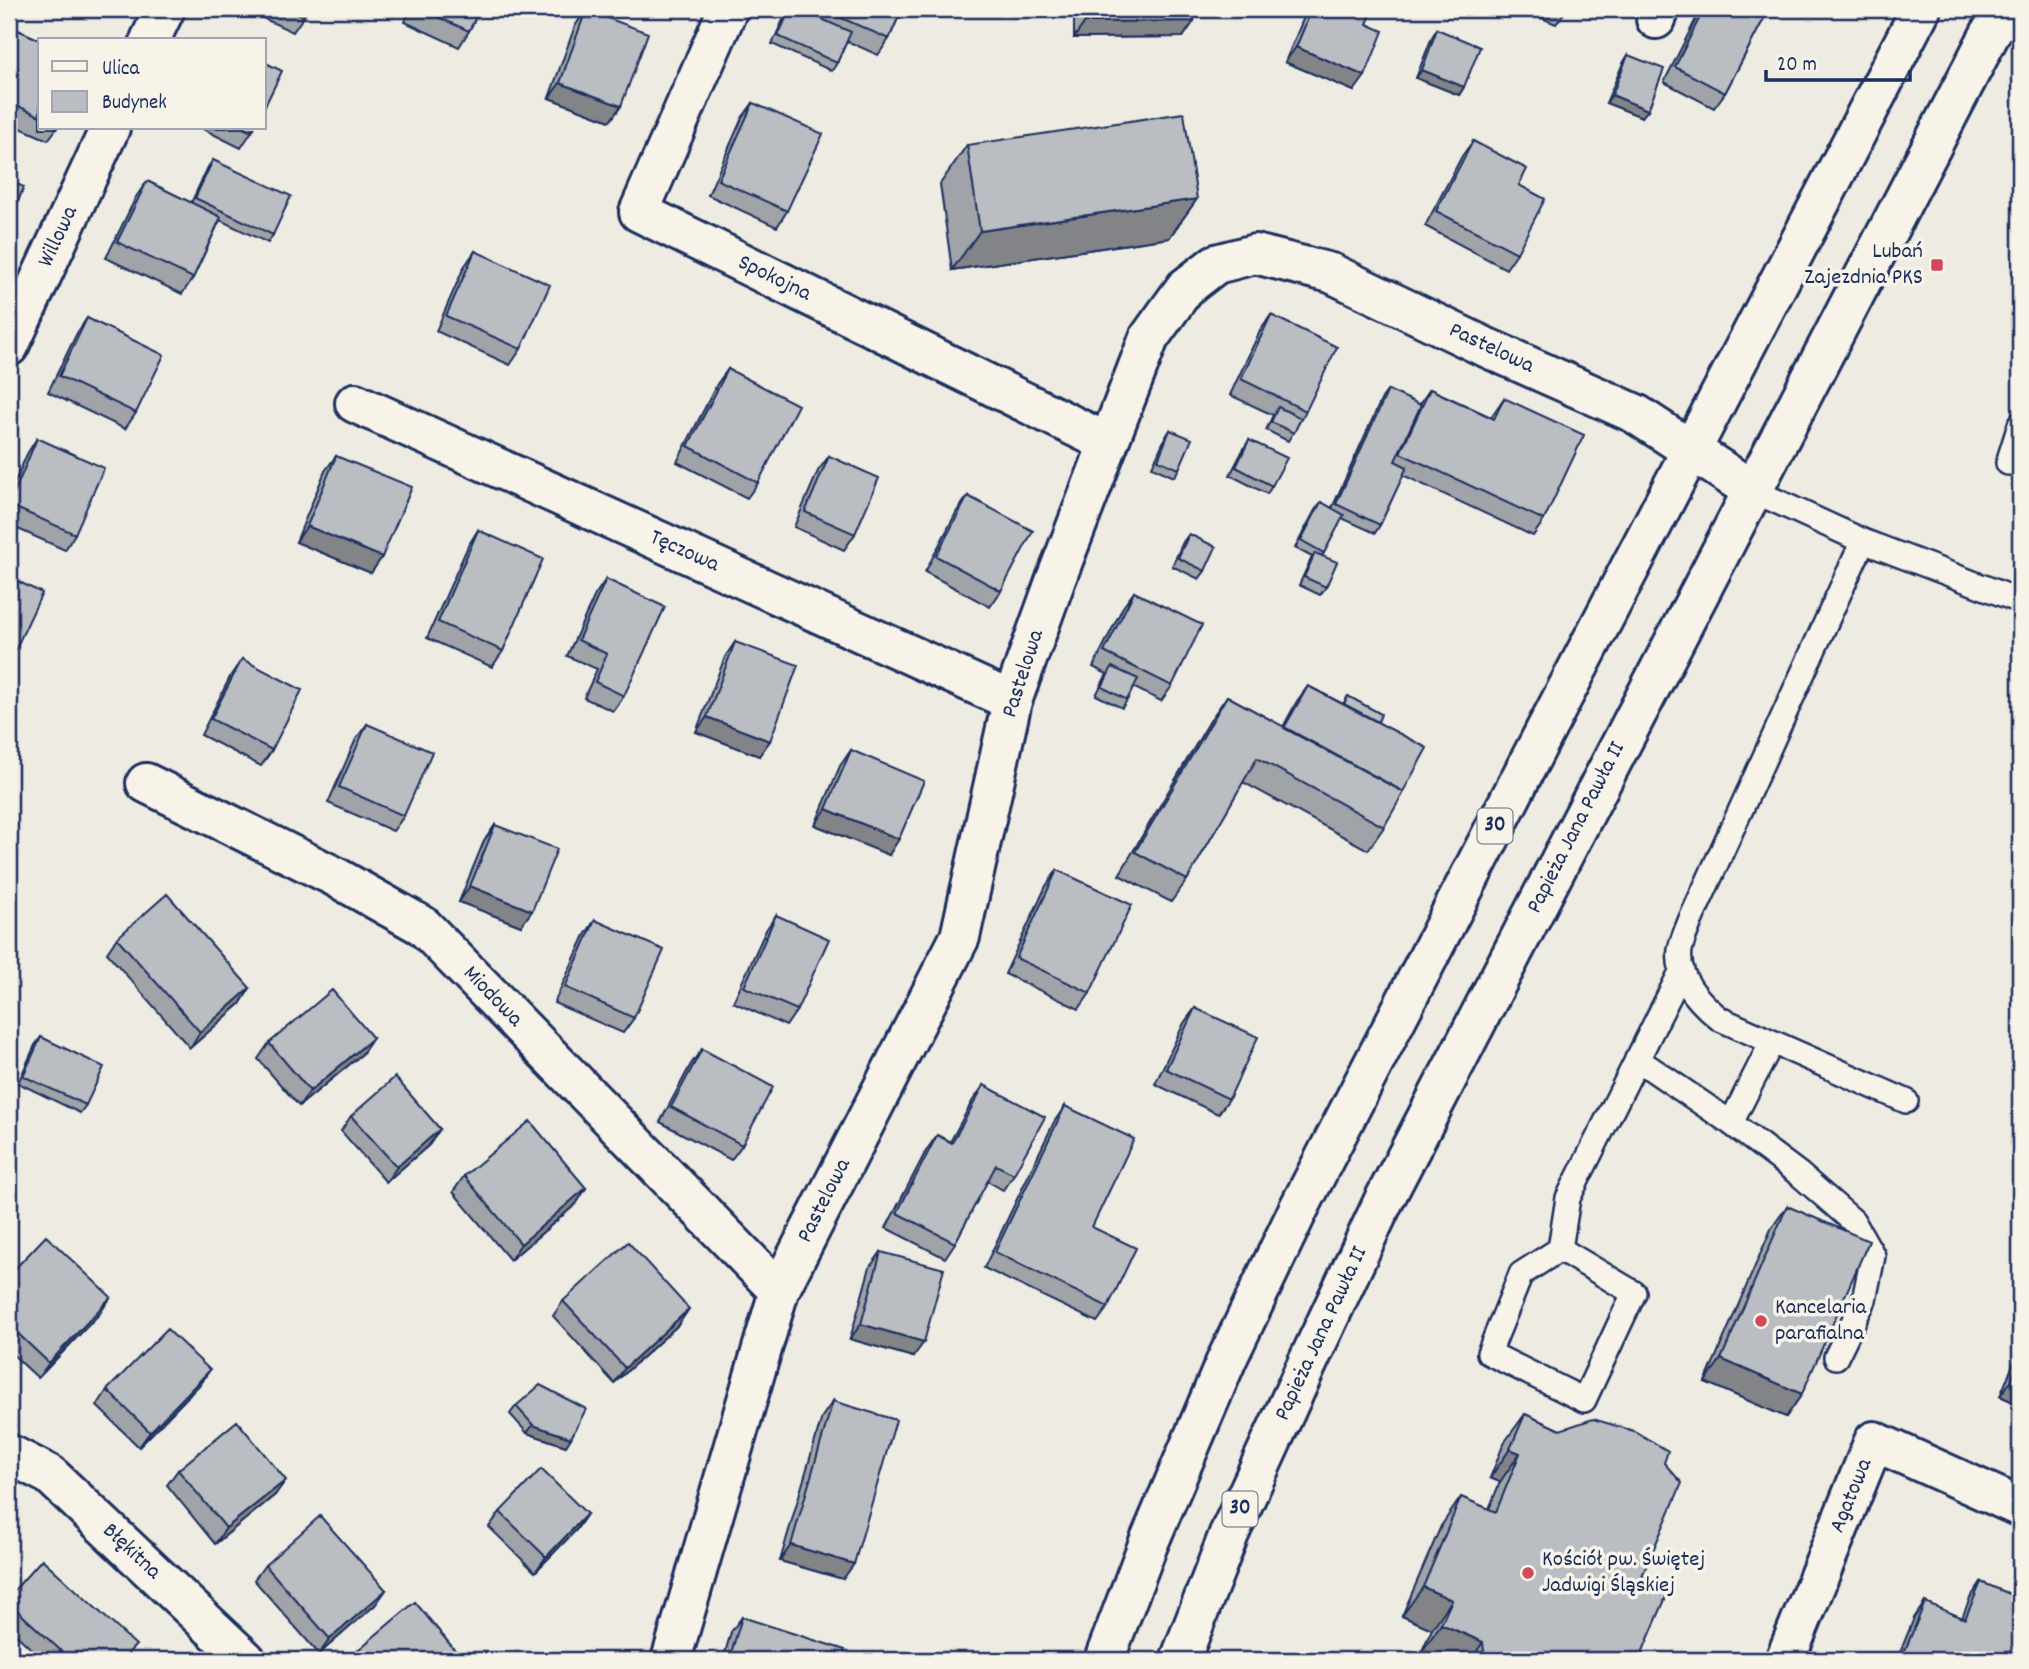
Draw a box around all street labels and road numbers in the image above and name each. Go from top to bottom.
street label: Willowa [30,200,88,273]
street label: Spokojna [732,247,817,311]
street label: Pastelowa [1443,315,1540,384]
street label: Tęczowa [644,522,725,582]
street label: Pastelowa [994,625,1054,722]
street label: Papieża Jana Pawła II [1519,736,1635,920]
road number: 30 [1478,808,1512,844]
street label: Miodowa [454,959,531,1036]
street label: Pastelowa [790,1152,861,1249]
street label: Papieża Jana Pawła II [1267,1241,1377,1427]
street label: Agatowa [1822,1453,1882,1538]
road number: 30 [1222,1492,1258,1526]
street label: Błękitna [94,1516,169,1589]

